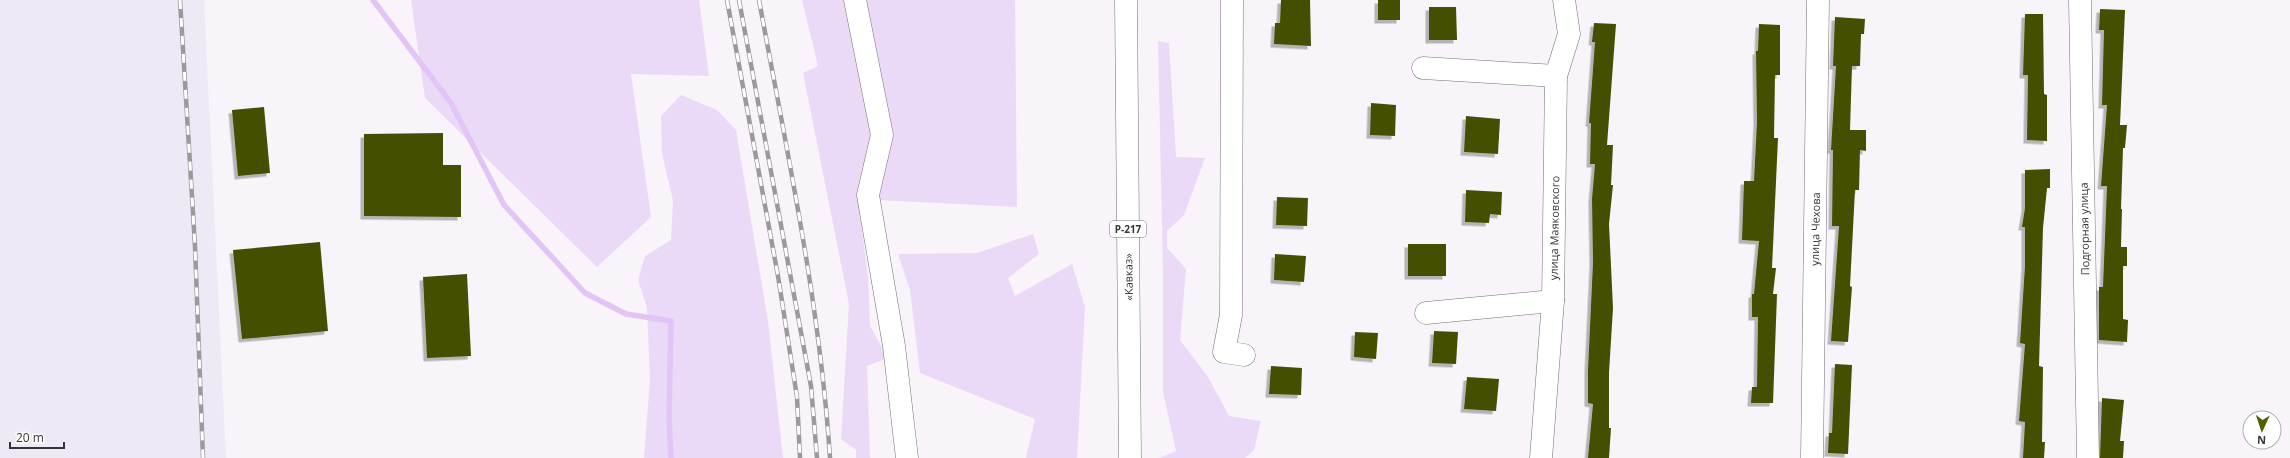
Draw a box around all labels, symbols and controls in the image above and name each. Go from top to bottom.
street label: улица Маяковского [1546,175,1562,280]
street label: Подгорная улица [2076,182,2092,276]
street label: улица Чехова [1807,192,1823,266]
road number: Р-217 [1110,221,1146,237]
street label: «Кавказ» [1120,253,1136,301]
north arrow [2242,410,2282,450]
scale bar [10,424,64,450]
text: 20 m [16,429,44,446]
text: N [2257,433,2266,448]

